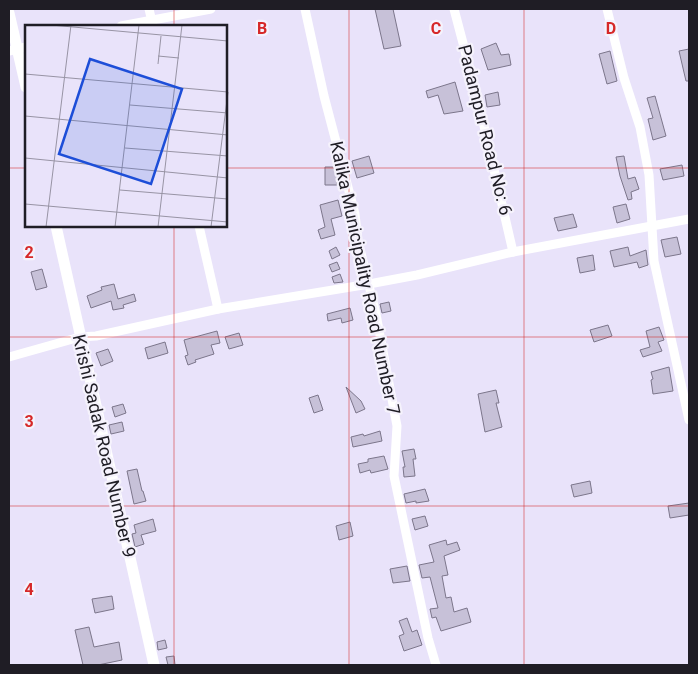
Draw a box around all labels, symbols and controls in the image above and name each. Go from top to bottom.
text: B [257,19,267,38]
text: C [431,19,441,38]
text: D [606,19,616,38]
inset map [25,25,228,228]
street label: Padampur Road No: 6 [454,42,517,217]
street label: Kalika Municipality Road Number 7 [326,139,405,417]
text: 2 [24,243,34,262]
street label: Krishi Sadak Road Number 9 [69,332,140,560]
text: 3 [24,412,34,431]
text: 4 [24,580,34,599]

